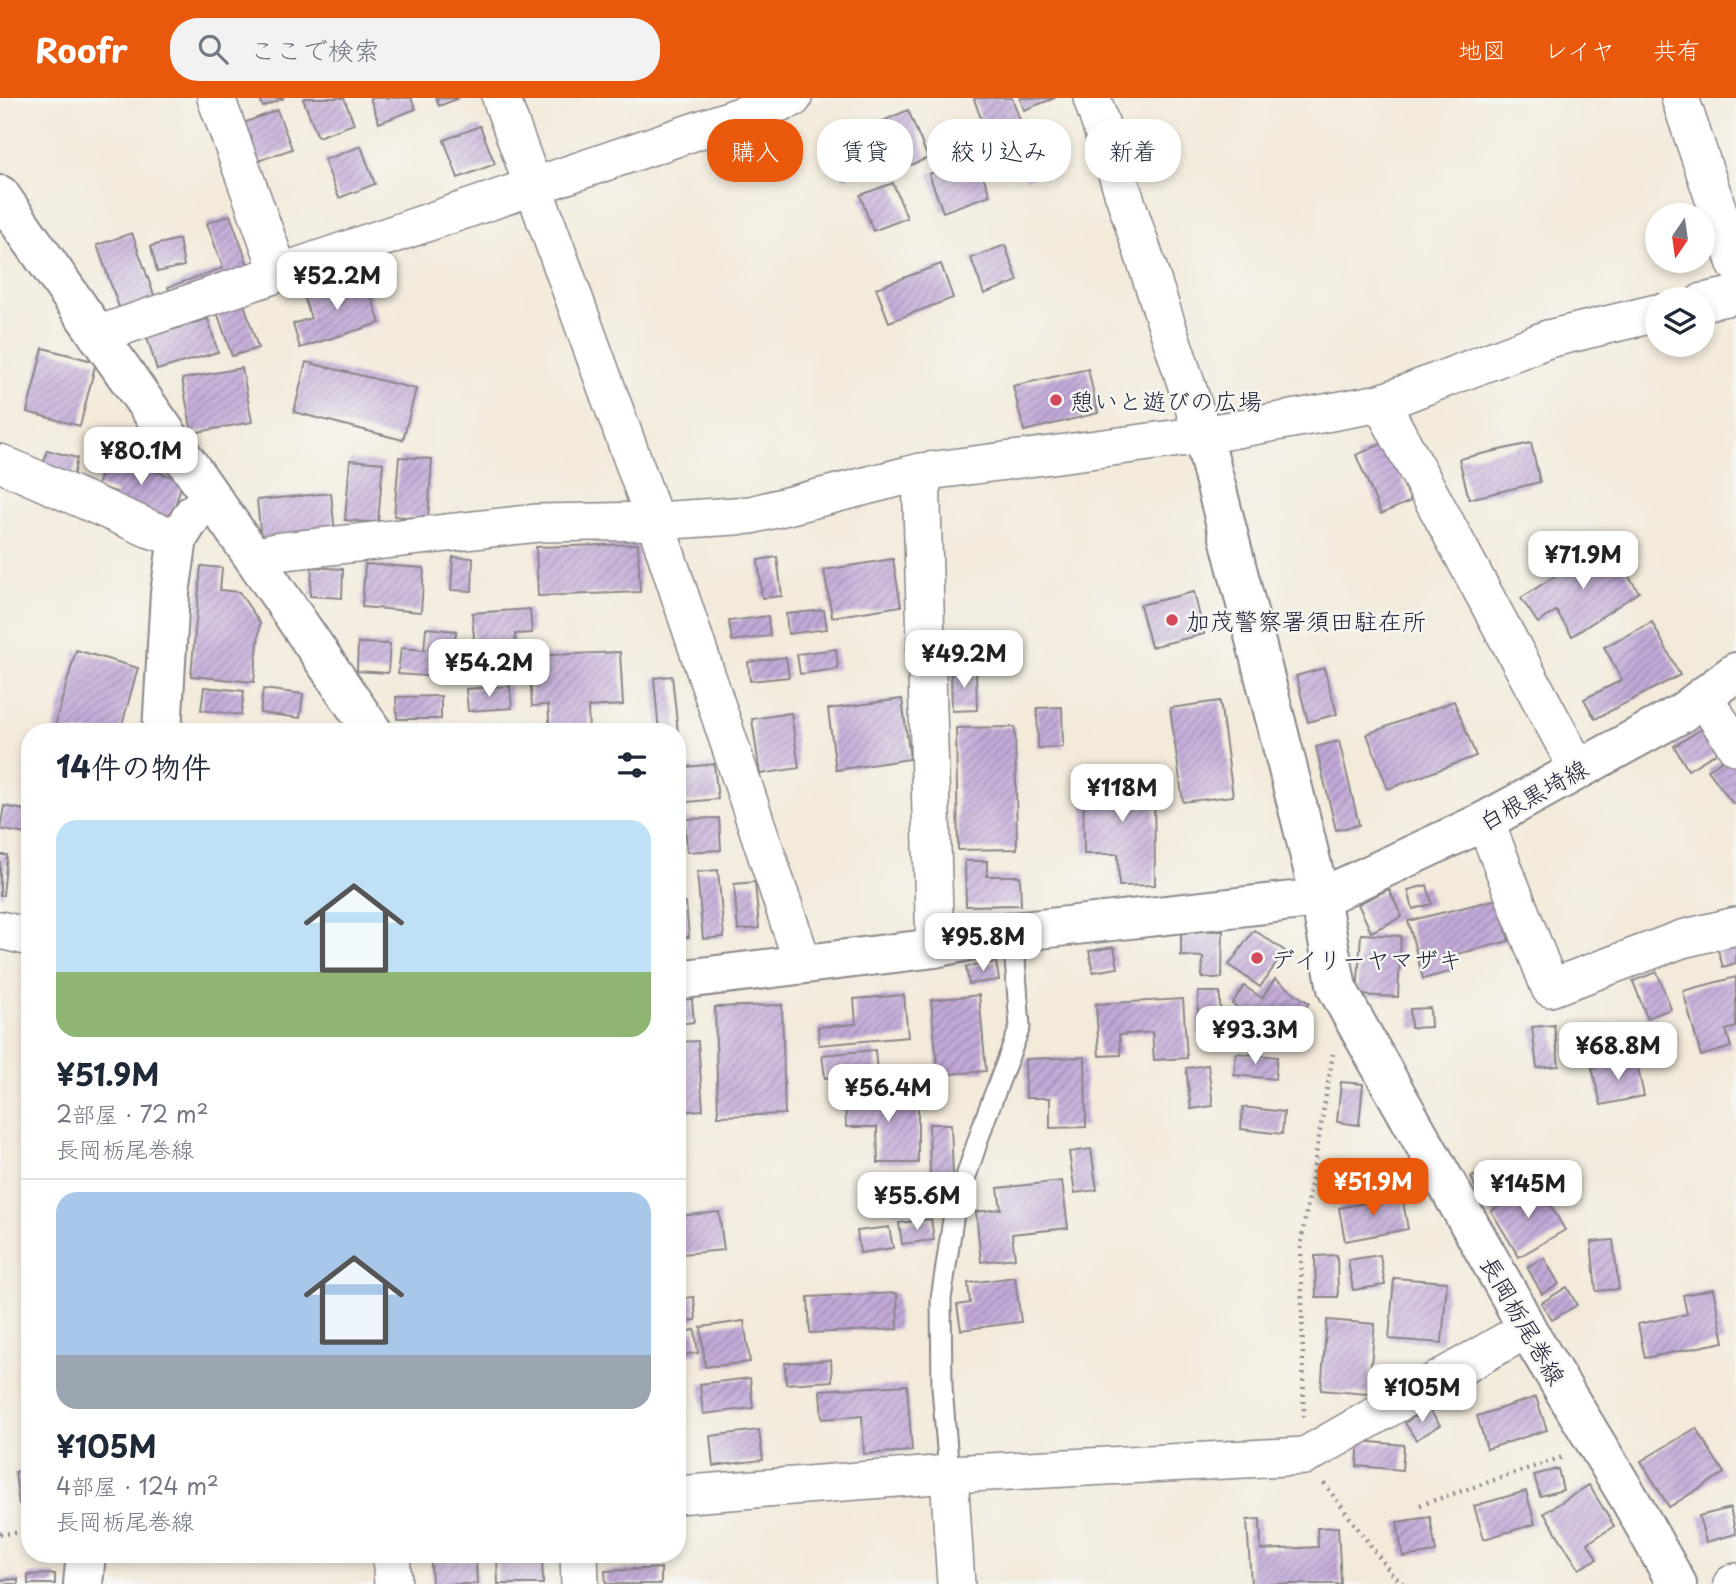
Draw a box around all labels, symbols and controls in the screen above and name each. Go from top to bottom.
search box [170,18,660,81]
text: Roofr [35,24,128,74]
icon: search [194,30,232,68]
text: ここで検索 [250,30,380,69]
text: 地図 [1458,31,1506,67]
text: レイヤ [1544,31,1615,67]
text: 共有 [1653,31,1701,67]
chip: 購入 [707,119,803,182]
chip: 賃貸 [817,119,913,182]
chip: 絞り込み [927,119,1071,182]
chip: 新着 [1085,119,1181,182]
north arrow [1645,203,1715,273]
map controls [1645,203,1715,357]
pin: ¥52.2M [280,252,394,312]
text: ¥52.2M [293,257,381,292]
button: layers [1645,287,1715,357]
place label: 憩いと遊びの広場 [1070,382,1262,418]
marker: 憩いと遊びの広場 [1048,392,1064,408]
pin: ¥80.1M [84,428,198,487]
text: ¥80.1M [100,432,182,467]
pin: ¥71.9M [1526,532,1640,591]
text: ¥71.9M [1544,536,1622,571]
place label: 加茂警察署須田駐在所 [1186,602,1426,638]
marker: 加茂警察署須田駐在所 [1164,612,1180,628]
pin: ¥49.2M [907,630,1021,690]
text: ¥49.2M [921,635,1007,670]
pin: ¥54.2M [432,640,546,699]
text: ¥54.2M [445,644,533,679]
text: 14件の物件 [56,743,211,788]
icon: filters [613,746,651,784]
street label: 白根黒埼線 [1472,749,1594,839]
pin: ¥118M [1073,764,1171,824]
text: ¥118M [1086,769,1158,804]
icon: home [291,865,417,991]
pin: ¥95.8M [926,914,1040,973]
text: ¥95.8M [941,918,1025,953]
place label: デイリーヤマザキ [1271,940,1462,976]
marker: デイリーヤマザキ [1249,950,1265,966]
pin: ¥93.3M [1198,1006,1312,1066]
text: ¥93.3M [1212,1011,1298,1046]
pin: ¥68.8M [1561,1023,1675,1082]
text: ¥68.8M [1575,1027,1661,1062]
text: ¥51.9M [56,1051,159,1096]
pin: ¥56.4M [831,1065,945,1124]
text: ¥56.4M [844,1069,932,1104]
text: 2部屋 · 72 m² [56,1096,209,1131]
text: 長岡栃尾巻線 [56,1131,194,1166]
pin: ¥51.9M [1316,1158,1430,1218]
pin: ¥145M [1479,1160,1577,1220]
text: ¥51.9M [1333,1163,1413,1198]
text: ¥145M [1490,1165,1566,1200]
pin: ¥55.6M [860,1172,974,1232]
text: ¥55.6M [873,1177,961,1212]
icon: home [291,1237,417,1363]
street label: 長岡栃尾巻線 [1472,1249,1576,1391]
pin: ¥105M [1373,1364,1471,1424]
text: ¥105M [1383,1369,1461,1404]
text: ¥105M [56,1423,157,1468]
text: 4部屋 · 124 m² [56,1468,219,1503]
text: 長岡栃尾巻線 [56,1503,194,1538]

